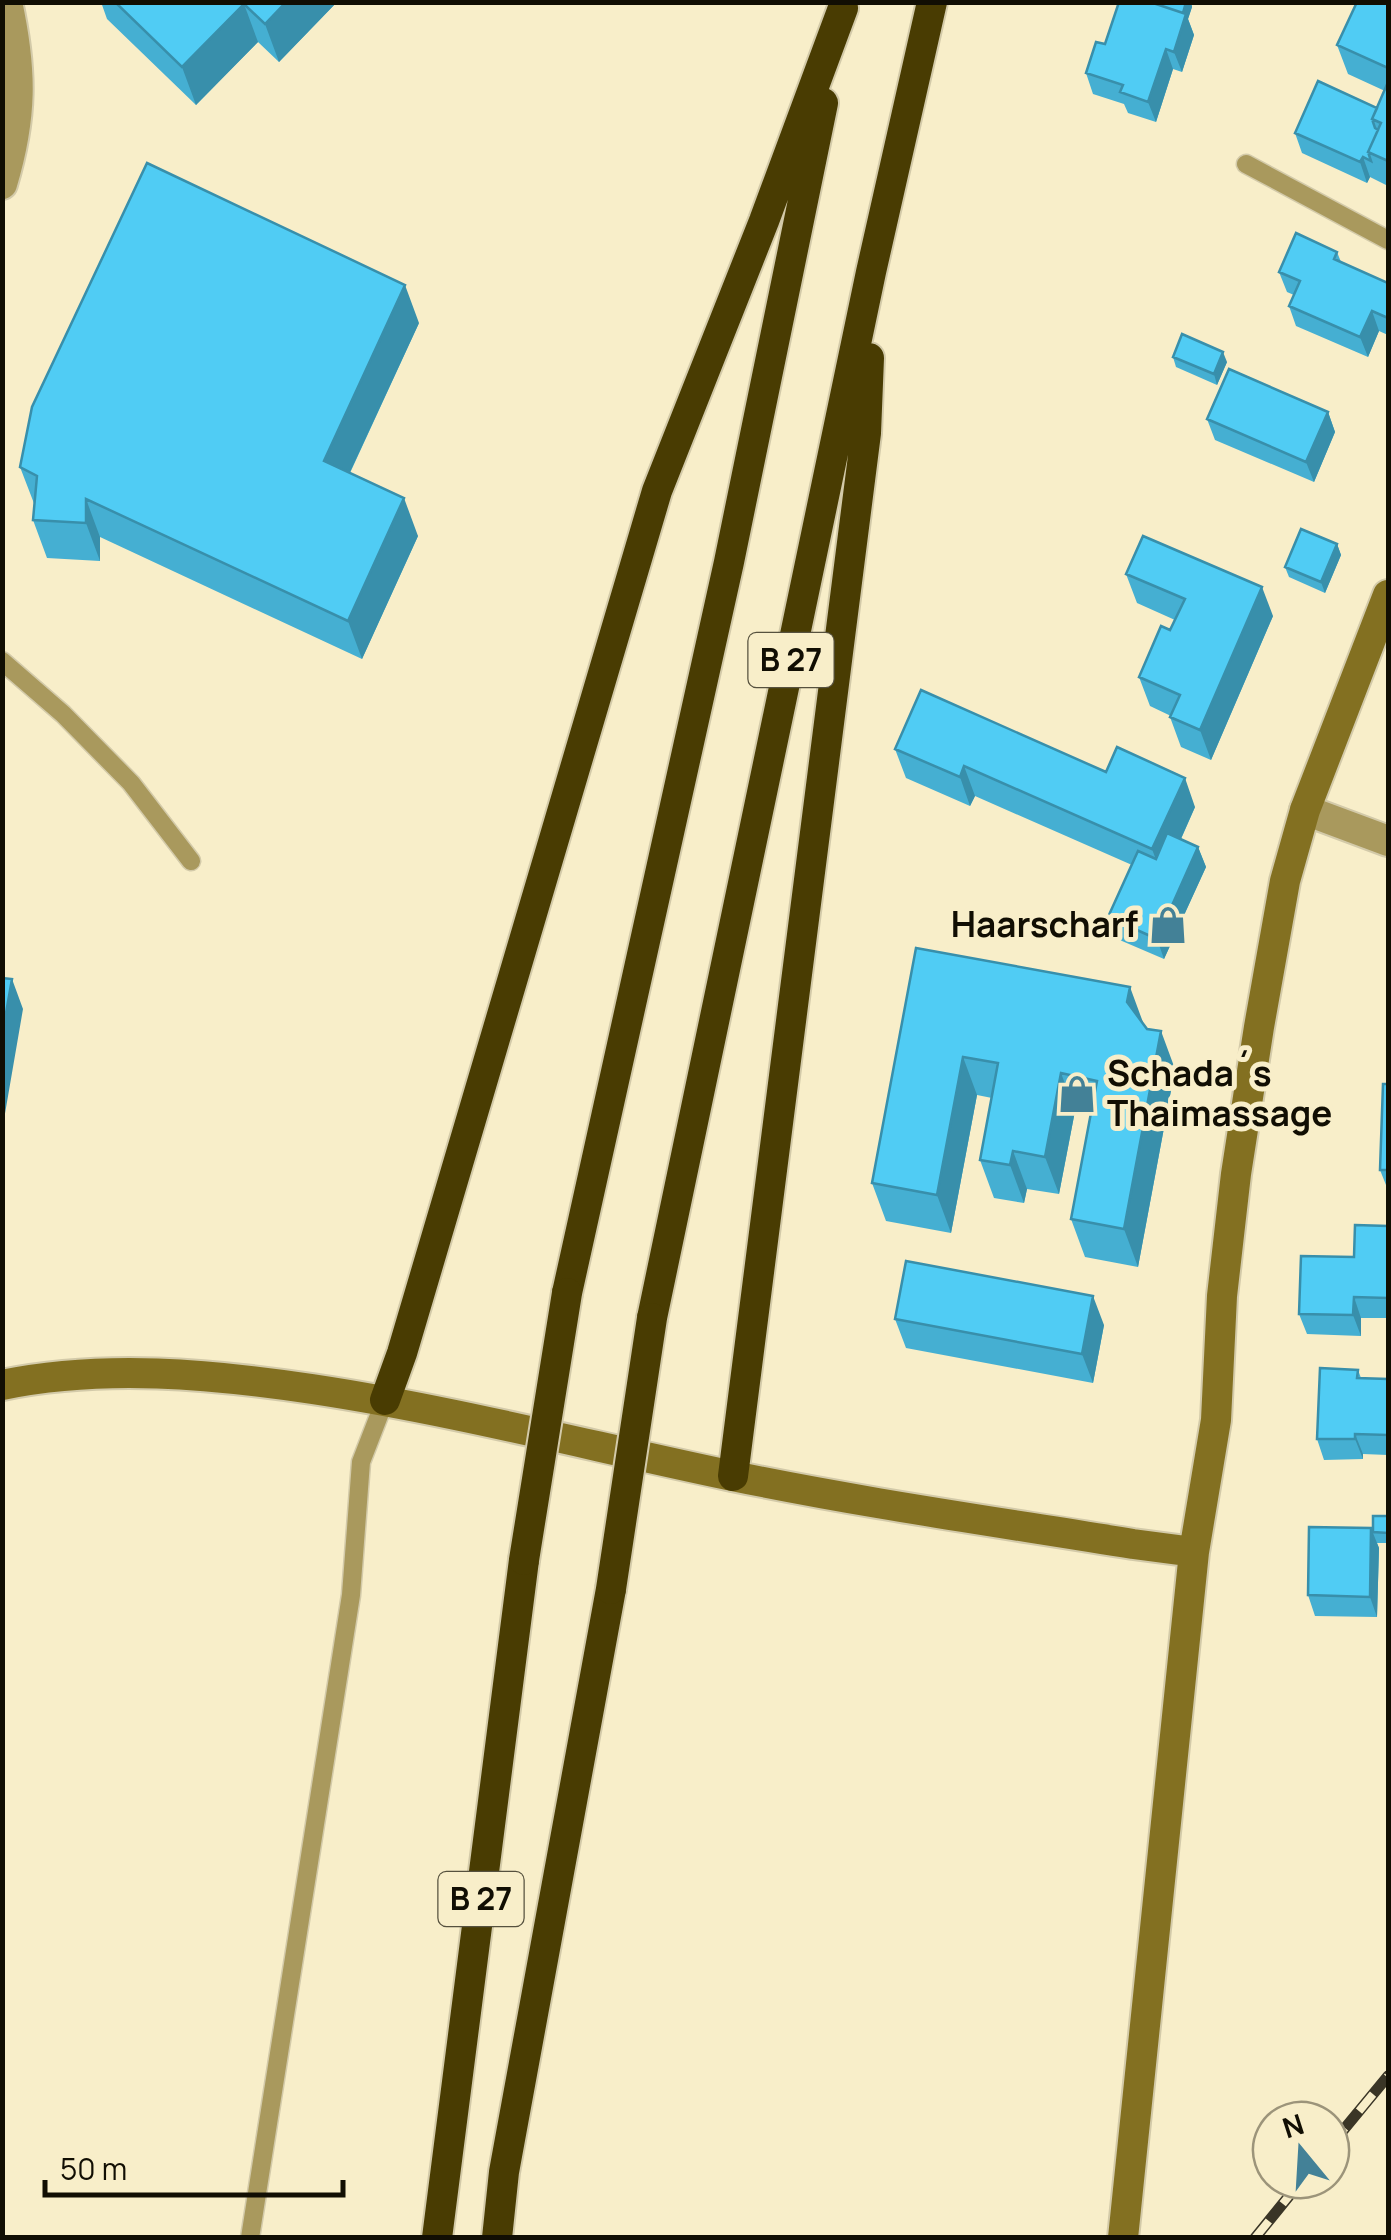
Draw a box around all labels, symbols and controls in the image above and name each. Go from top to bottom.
road number: B 27 [748,633,834,687]
place label: Haarscharf [951,900,1138,948]
shop icon: Haarscharf [1147,904,1189,946]
place label: Schada´s Thaimassage [1107,1049,1332,1137]
shop icon: Schada´s Thaimassage [1056,1073,1098,1115]
road number: B 27 [438,1872,524,1926]
north arrow [1251,2100,1351,2200]
text: N [1278,2104,1308,2146]
scale bar [45,2135,342,2197]
text: 50 m [60,2148,127,2189]

